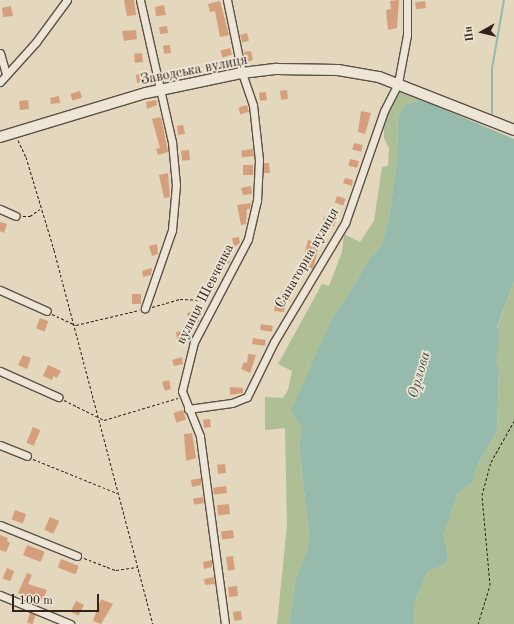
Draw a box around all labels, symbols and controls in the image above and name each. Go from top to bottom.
north arrow [462,12,502,52]
text: Пн [463,25,476,42]
street label: Заводська вулиця [139,51,249,89]
street label: Санаторна вулиця [271,205,343,311]
street label: вулиця Шевченка [172,241,238,347]
water label: Орлова [405,349,435,401]
scale bar [14,586,101,612]
text: 100 m [19,595,53,607]

